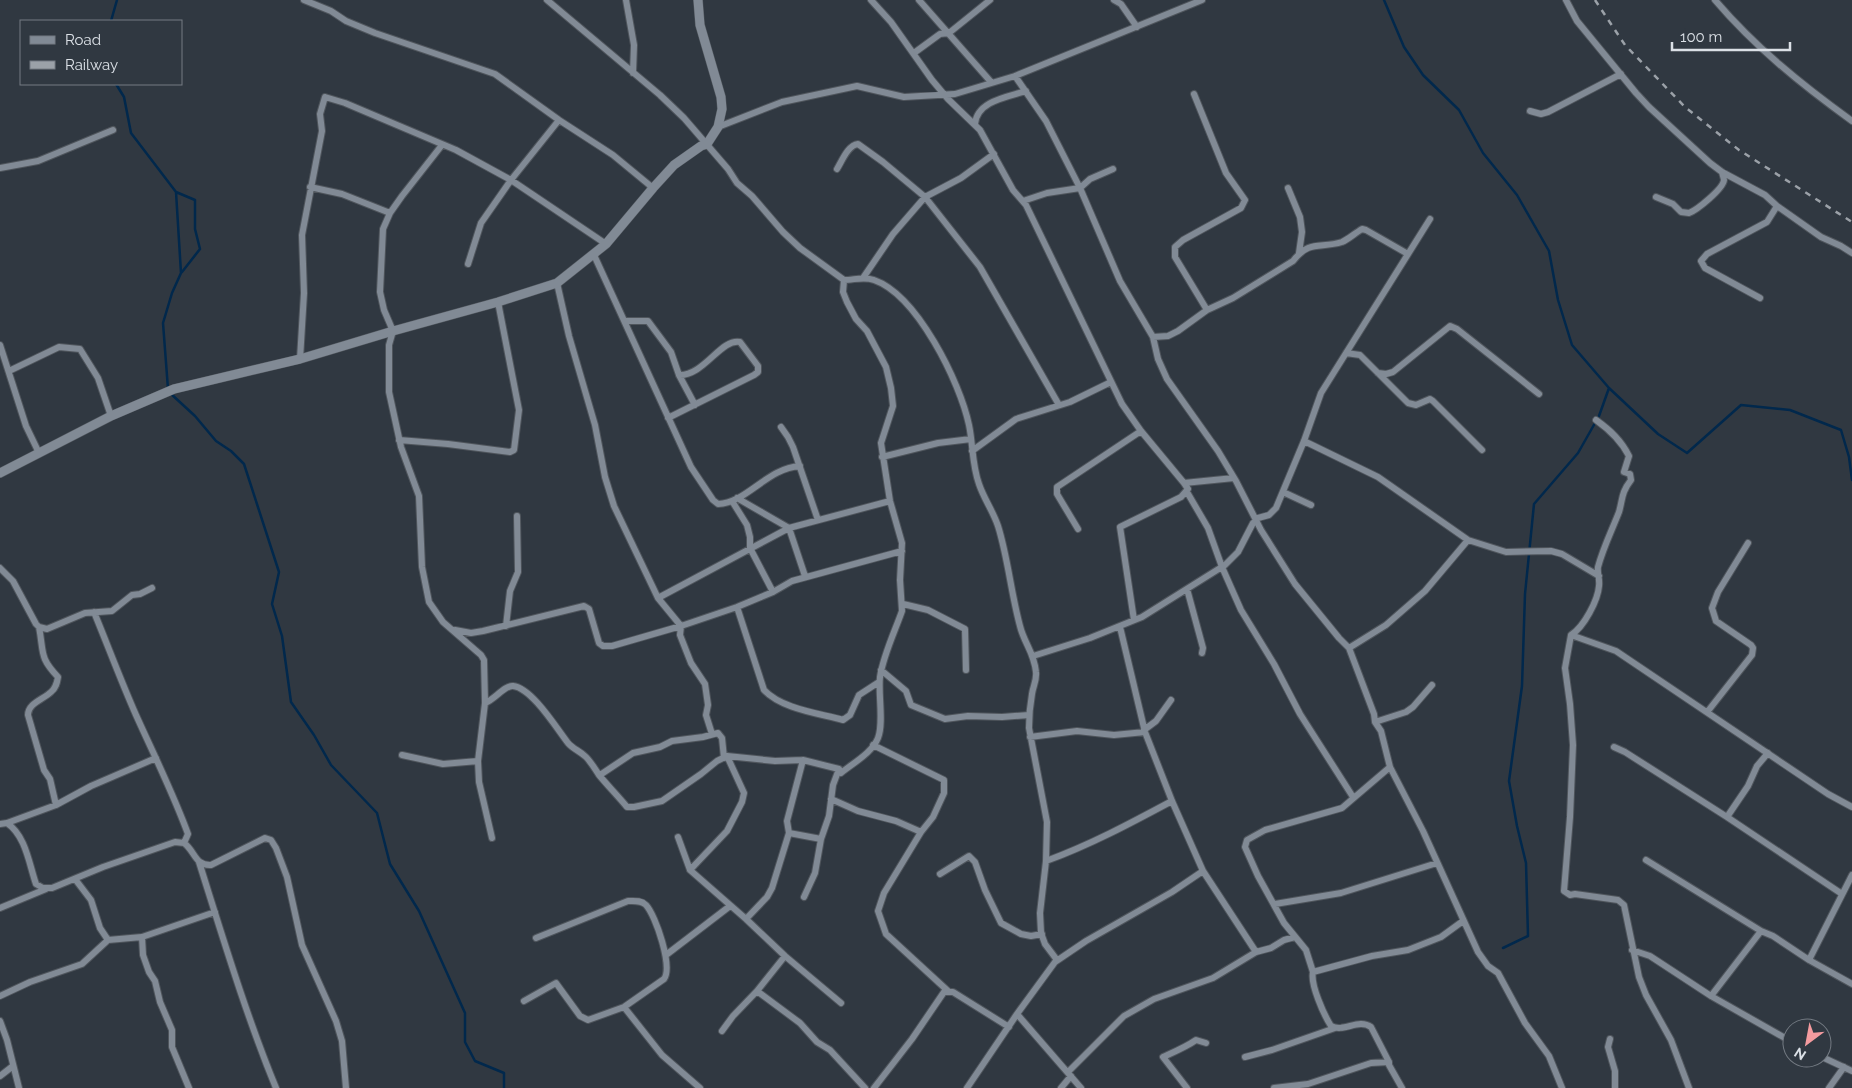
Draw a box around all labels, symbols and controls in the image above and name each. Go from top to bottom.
legend [20,20,182,85]
scale bar [1672,20,1790,52]
text: 100 m [1680,28,1722,46]
text: Road [65,31,101,49]
text: Railway [65,56,118,74]
north arrow [1782,1018,1832,1068]
text: N [1791,1044,1809,1064]

